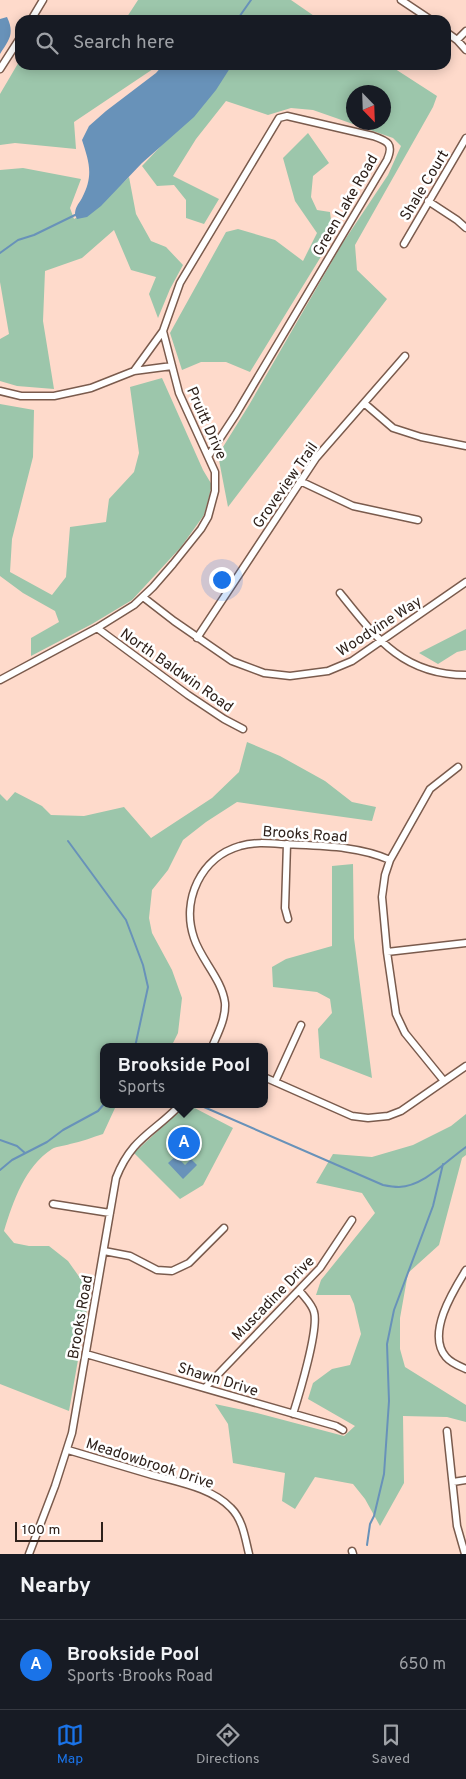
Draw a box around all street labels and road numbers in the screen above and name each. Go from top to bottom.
street label: Shale Court [397,147,454,225]
street label: Green Lake Road [309,151,383,260]
street label: Pruitt Drive [181,384,230,463]
street label: Groveview Trail [249,439,323,533]
street label: Woodvine Way [334,593,426,662]
street label: North Baldwin Road [116,625,236,717]
street label: Brooks Road [262,823,348,848]
street label: Muscadine Drive [229,1253,319,1346]
street label: Brooks Road [65,1274,98,1361]
street label: Shawn Drive [175,1359,260,1402]
street label: Meadowbrook Drive [83,1435,216,1494]

